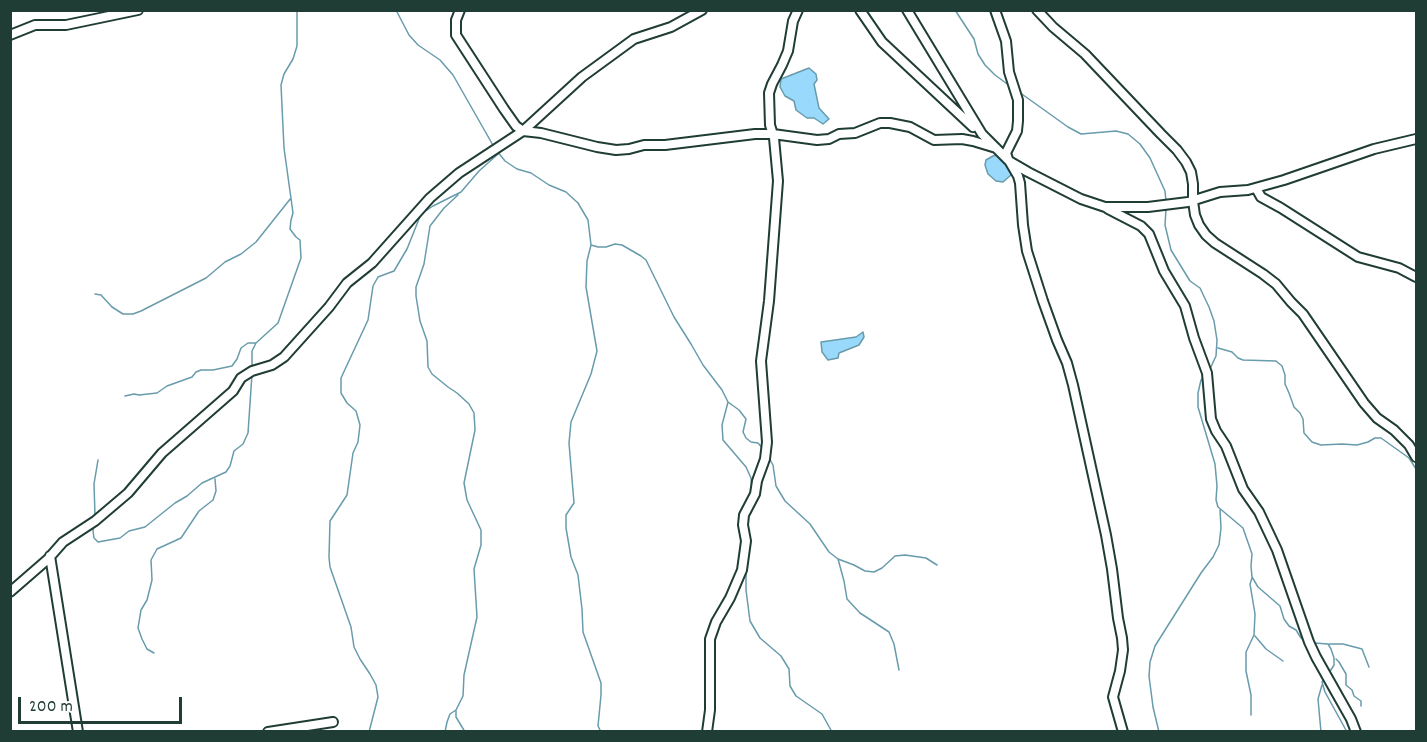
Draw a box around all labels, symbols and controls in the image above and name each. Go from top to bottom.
scale bar [21,685,184,723]
text: 200 m [29,695,73,720]

